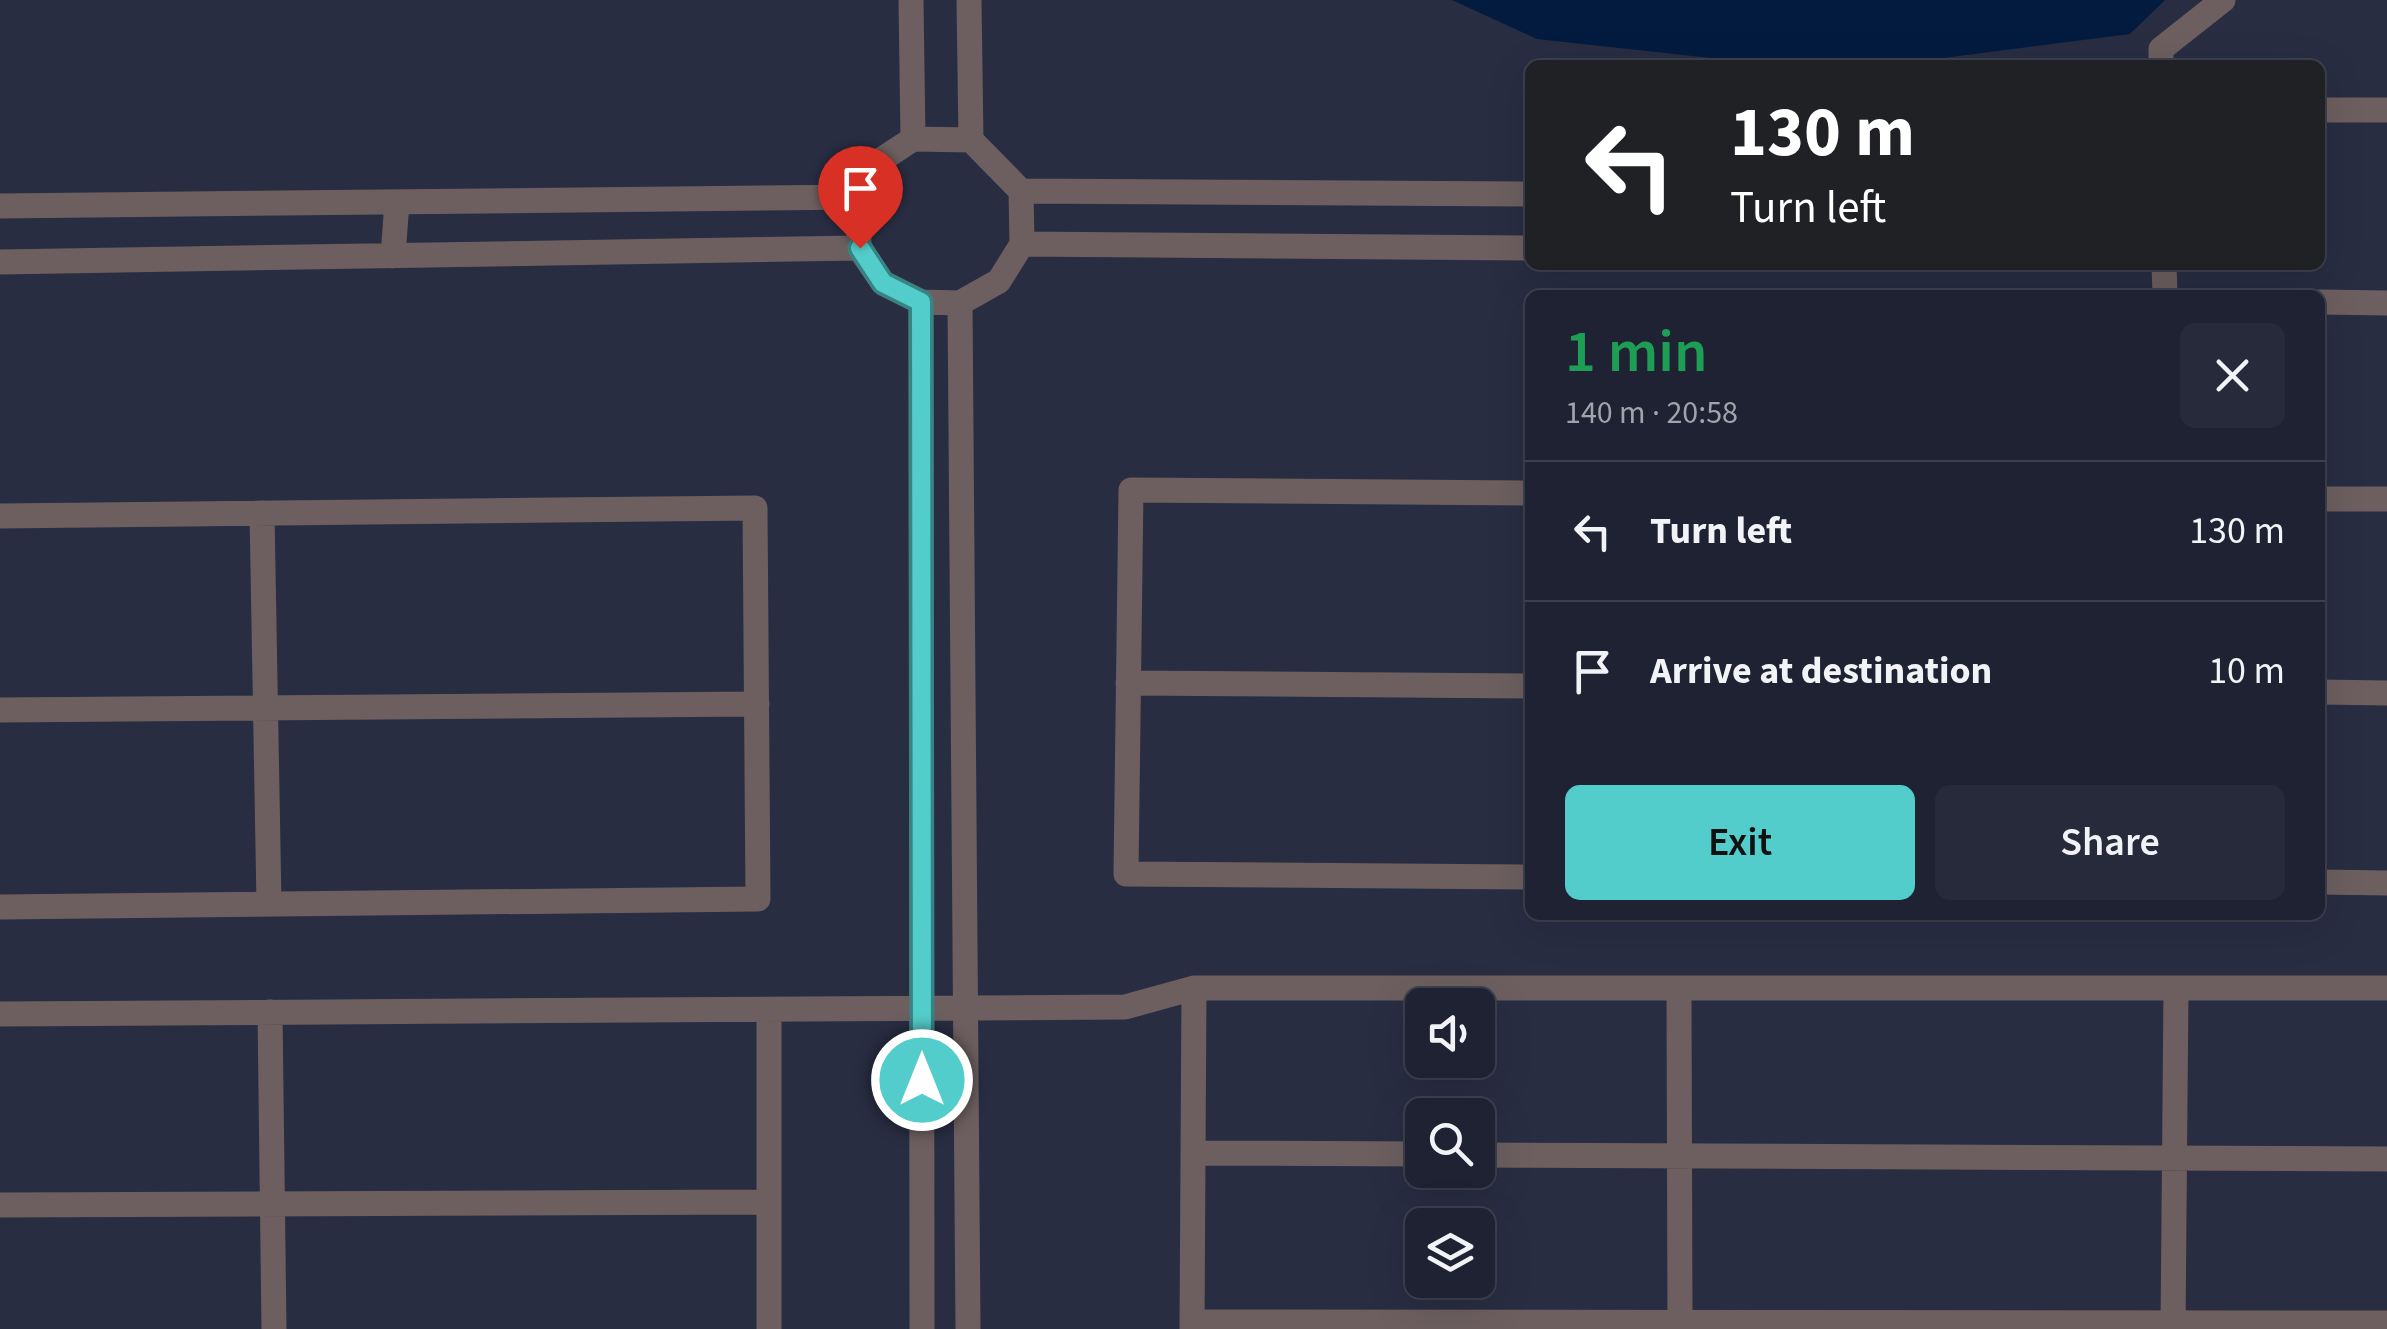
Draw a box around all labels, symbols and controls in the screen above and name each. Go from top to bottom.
text: 130 m [1730,83,1915,183]
icon: left [1565,100,1695,230]
pin [818,146,903,249]
icon: arrive [833,161,888,216]
text: Turn left [1730,176,1886,240]
text: 1 min [1565,310,1708,395]
button: close [2180,323,2285,428]
text: 140 m · 20:58 [1565,390,1738,436]
icon: left [1565,504,1620,559]
text: Turn left [1650,504,1792,558]
text: 130 m [2189,504,2285,558]
icon: arrive [1565,644,1620,699]
text: Arrive at destination [1650,644,1992,698]
text: 10 m [2208,644,2285,698]
button: Exit [1565,785,1915,900]
button: Share [1935,785,2285,900]
map controls [1405,988,1495,1298]
button: sound [1405,988,1495,1078]
position arrow [870,1028,974,1132]
button: search [1405,1098,1495,1188]
button: layers [1405,1208,1495,1298]

